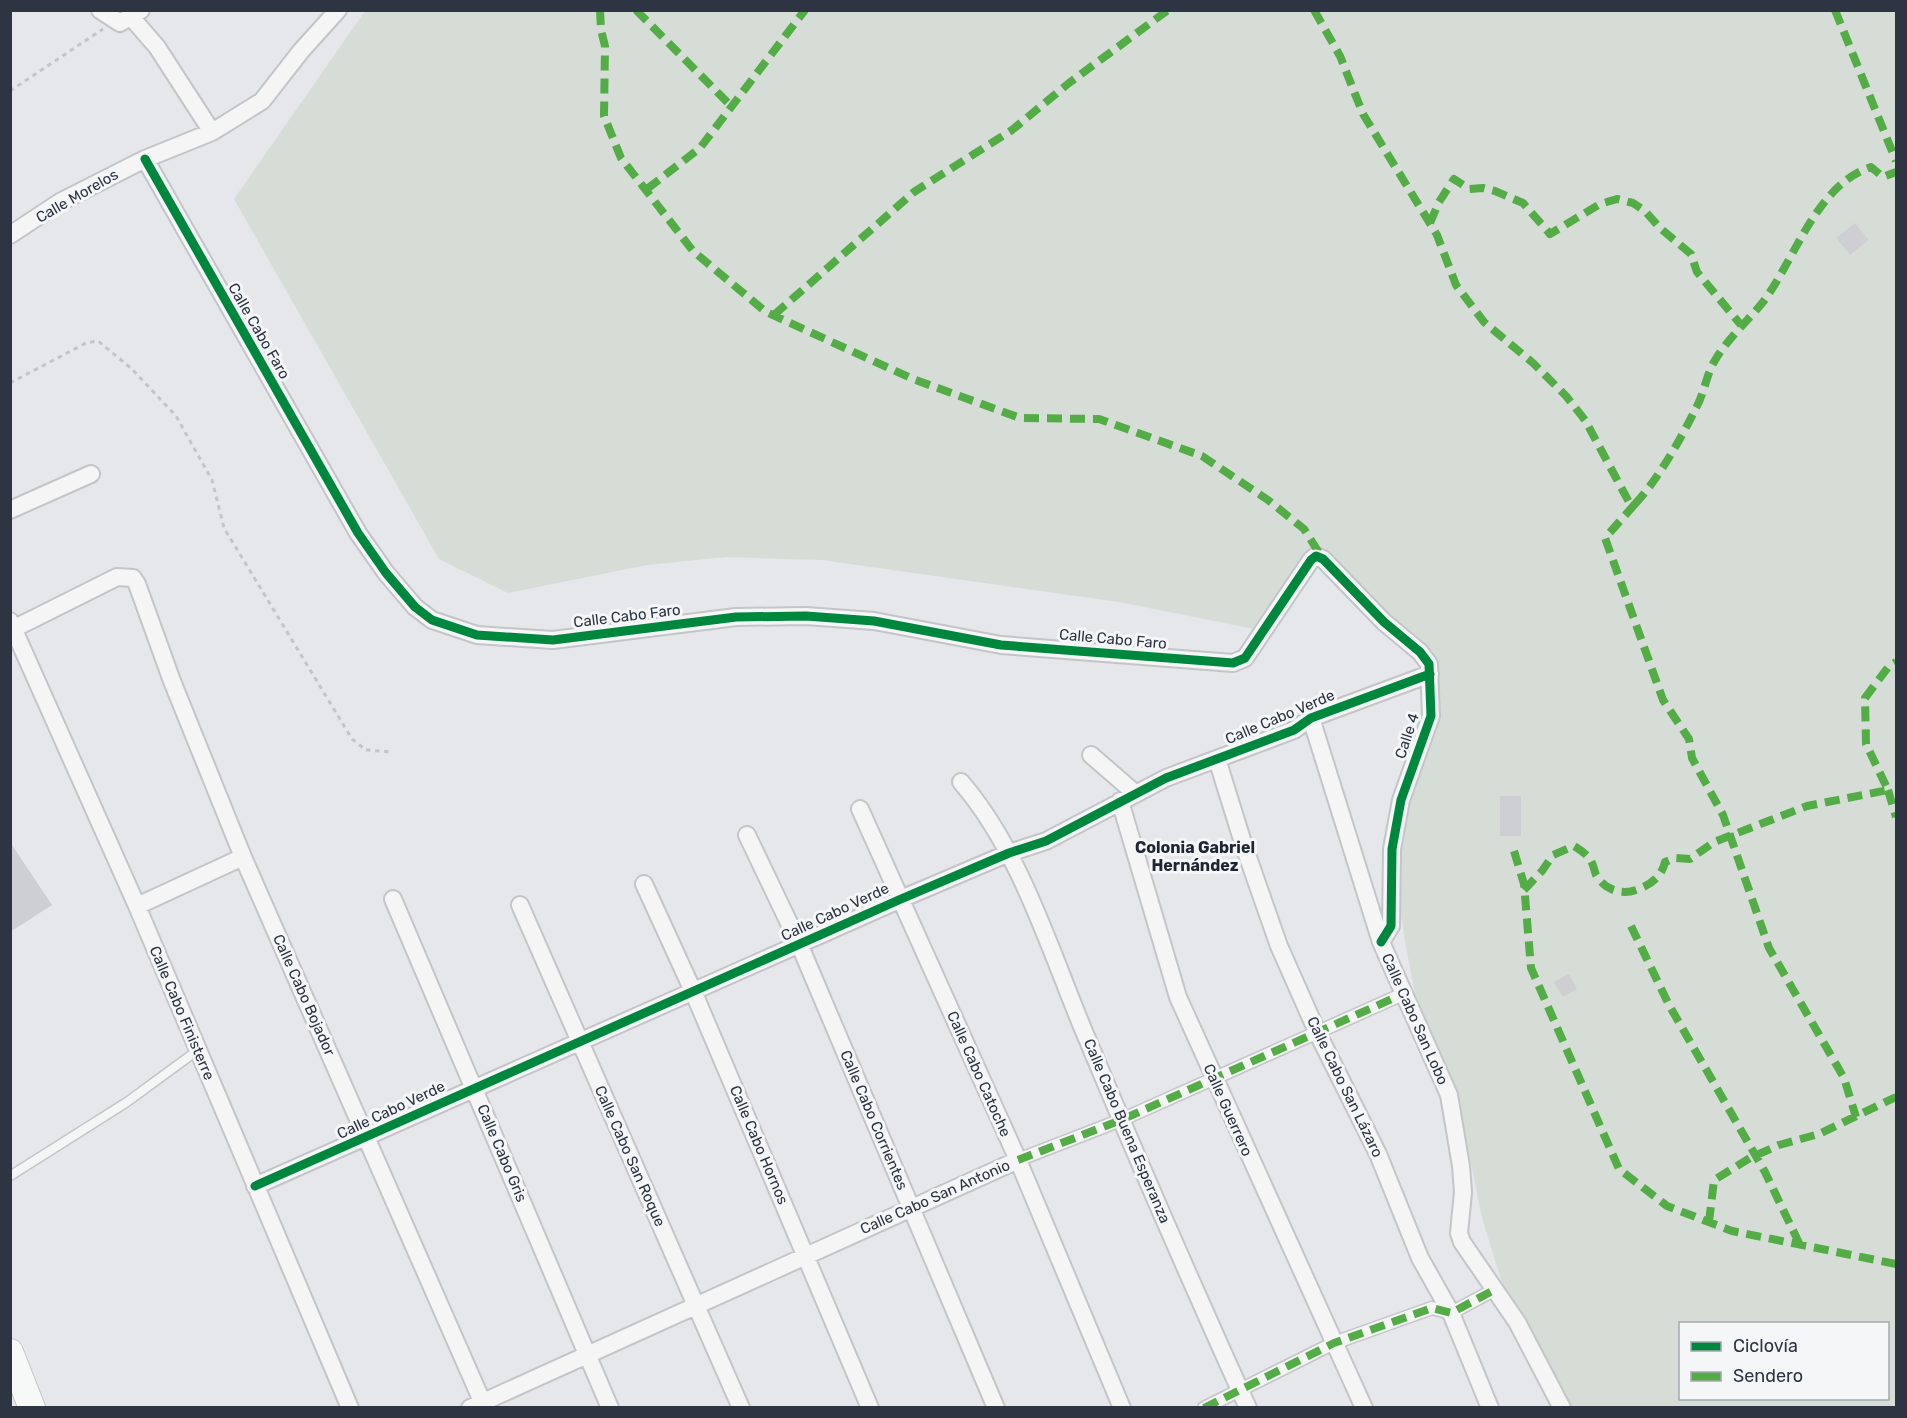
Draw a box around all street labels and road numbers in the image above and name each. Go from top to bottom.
street label: Calle Morelos [33,165,122,227]
street label: Calle Cabo Faro [224,280,294,382]
street label: Calle Cabo Faro [572,600,682,632]
street label: Calle Cabo Faro [1058,625,1168,653]
street label: Calle Cabo Verde [1223,686,1337,748]
street label: Calle 4 [1391,711,1423,761]
street label: Calle Cabo Verde [778,879,892,945]
street label: Calle Cabo Bojador [269,931,339,1059]
street label: Calle Cabo Finisterre [146,943,218,1083]
street label: Calle Cabo San Lobo [1378,951,1452,1087]
street label: Calle Cabo Catoche [943,1008,1015,1140]
street label: Calle Cabo San Lázaro [1303,1014,1387,1160]
street label: Calle Cabo Buena Esperanza [1080,1036,1174,1226]
street label: Calle Cabo Corrientes [836,1047,912,1193]
street label: Calle Guerrero [1200,1061,1256,1159]
street label: Calle Cabo Verde [334,1077,448,1143]
street label: Calle Cabo San Roque [591,1083,669,1229]
street label: Calle Cabo Hornos [726,1083,792,1208]
street label: Calle Cabo Gris [473,1101,531,1205]
street label: Calle Cabo San Antonio [857,1156,1013,1238]

